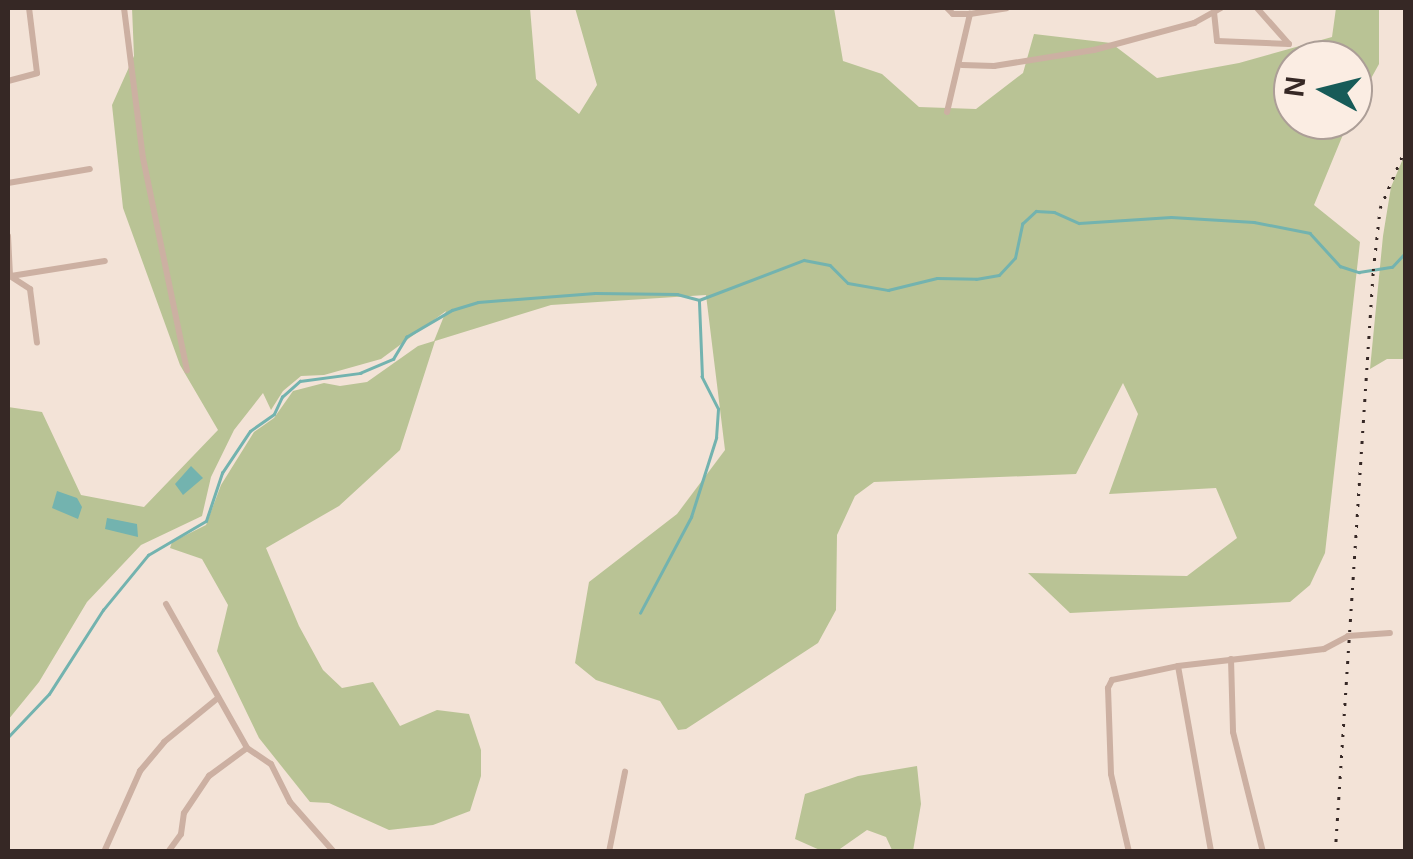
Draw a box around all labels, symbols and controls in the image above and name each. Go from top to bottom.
north arrow [1273,40,1373,140]
text: N [1278,75,1311,98]

